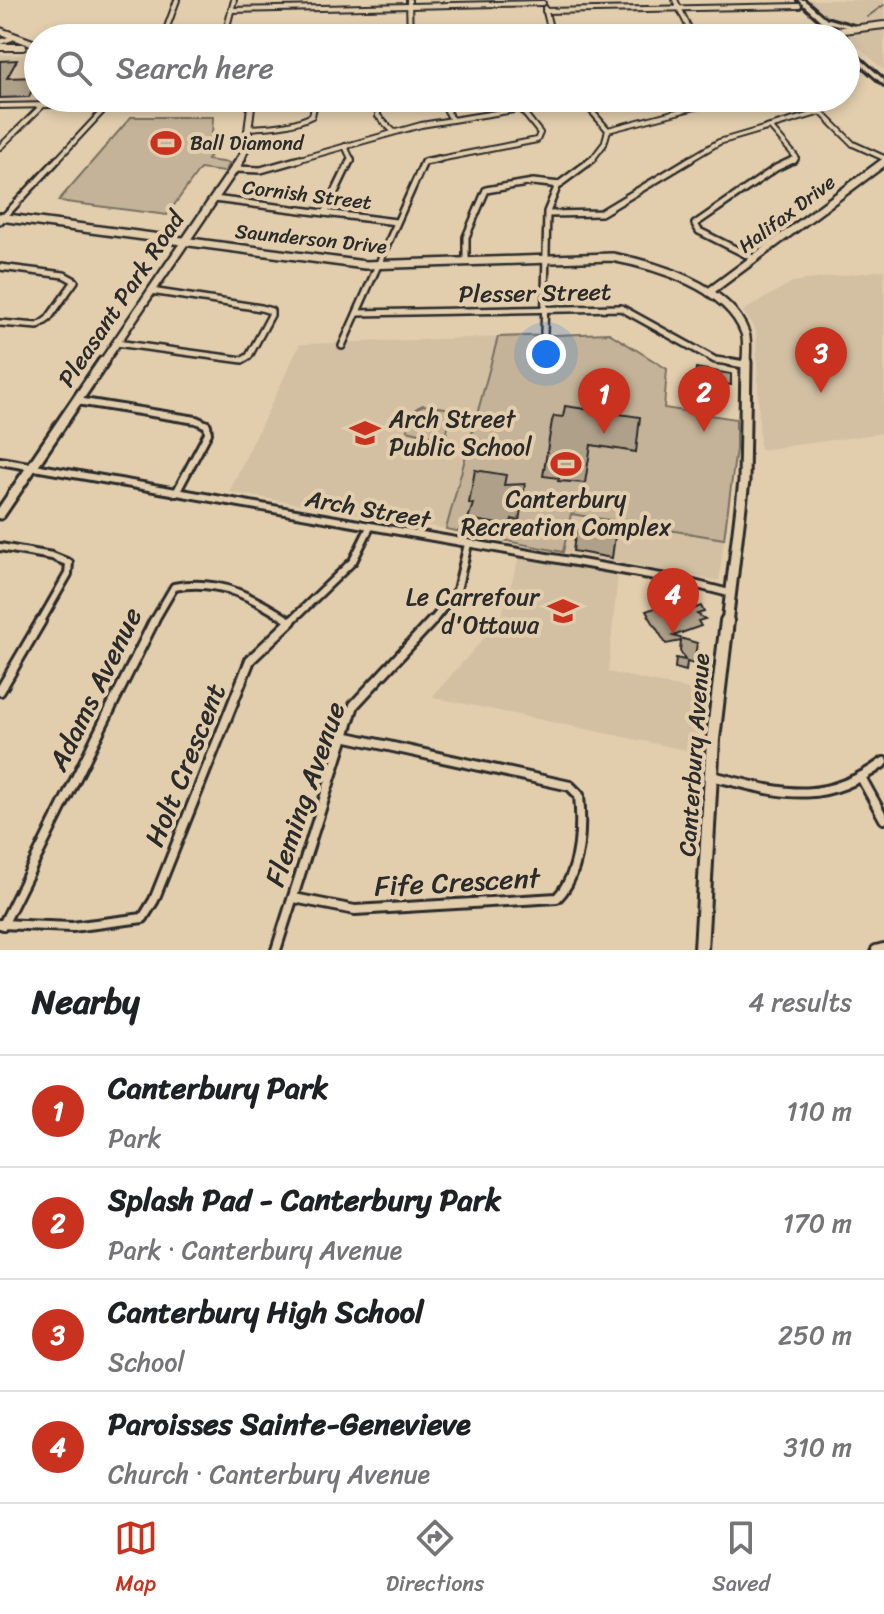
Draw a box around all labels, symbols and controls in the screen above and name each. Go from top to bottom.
search box [24,24,860,112]
text: Search here [116,41,274,95]
icon: search [52,46,96,90]
sports icon: Ball Diamond [149,126,183,160]
place label: Ball Diamond [190,126,305,161]
street label: Halifax Drive [731,165,843,263]
street label: Cornish Street [240,170,374,220]
street label: Pleasant Park Road [46,200,197,396]
street label: Saunderson Drive [233,214,389,264]
street label: Plesser Street [458,271,612,315]
pin: 3 [795,327,847,393]
your location [526,334,566,374]
pin: 2 [678,366,730,432]
pin: 1 [578,368,630,434]
place label: Arch Street Public School [388,398,533,468]
school or university icon: Arch Street Public School [348,416,382,450]
sports icon: Canterbury Recreation Complex [549,447,583,481]
street label: Arch Street [301,477,435,541]
place label: Canterbury Recreation Complex [461,478,672,548]
pin: 4 [647,568,699,634]
place label: Le Carrefour d'Ottawa [406,576,541,646]
school or university icon: Le Carrefour d'Ottawa [546,594,580,628]
street label: Adams Avenue [34,598,156,780]
street label: Canterbury Avenue [666,652,722,858]
street label: Holt Crescent [130,676,240,854]
street label: Fleming Avenue [250,695,360,893]
street label: Fife Crescent [373,853,543,911]
text: Nearby [32,972,140,1032]
text: 4 results [748,979,852,1025]
text: Canterbury Park [108,1061,328,1115]
text: 1 [52,1088,64,1134]
text: 110 m [787,1088,852,1134]
text: Park [108,1115,161,1161]
text: Splash Pad - Canterbury Park [108,1173,501,1227]
text: 2 [50,1200,66,1246]
text: 170 m [783,1200,852,1246]
text: Park · Canterbury Avenue [108,1227,402,1273]
text: Canterbury High School [108,1285,424,1339]
text: 3 [51,1312,65,1358]
text: 250 m [778,1312,852,1358]
text: School [108,1339,185,1385]
text: Paroisses Sainte-Genevieve [108,1397,471,1451]
text: 4 [50,1424,66,1470]
text: 310 m [783,1424,852,1470]
text: Church · Canterbury Avenue [108,1451,430,1497]
tab: Map [114,1516,158,1603]
tab: Directions [386,1516,484,1603]
tab: Saved [712,1516,770,1603]

